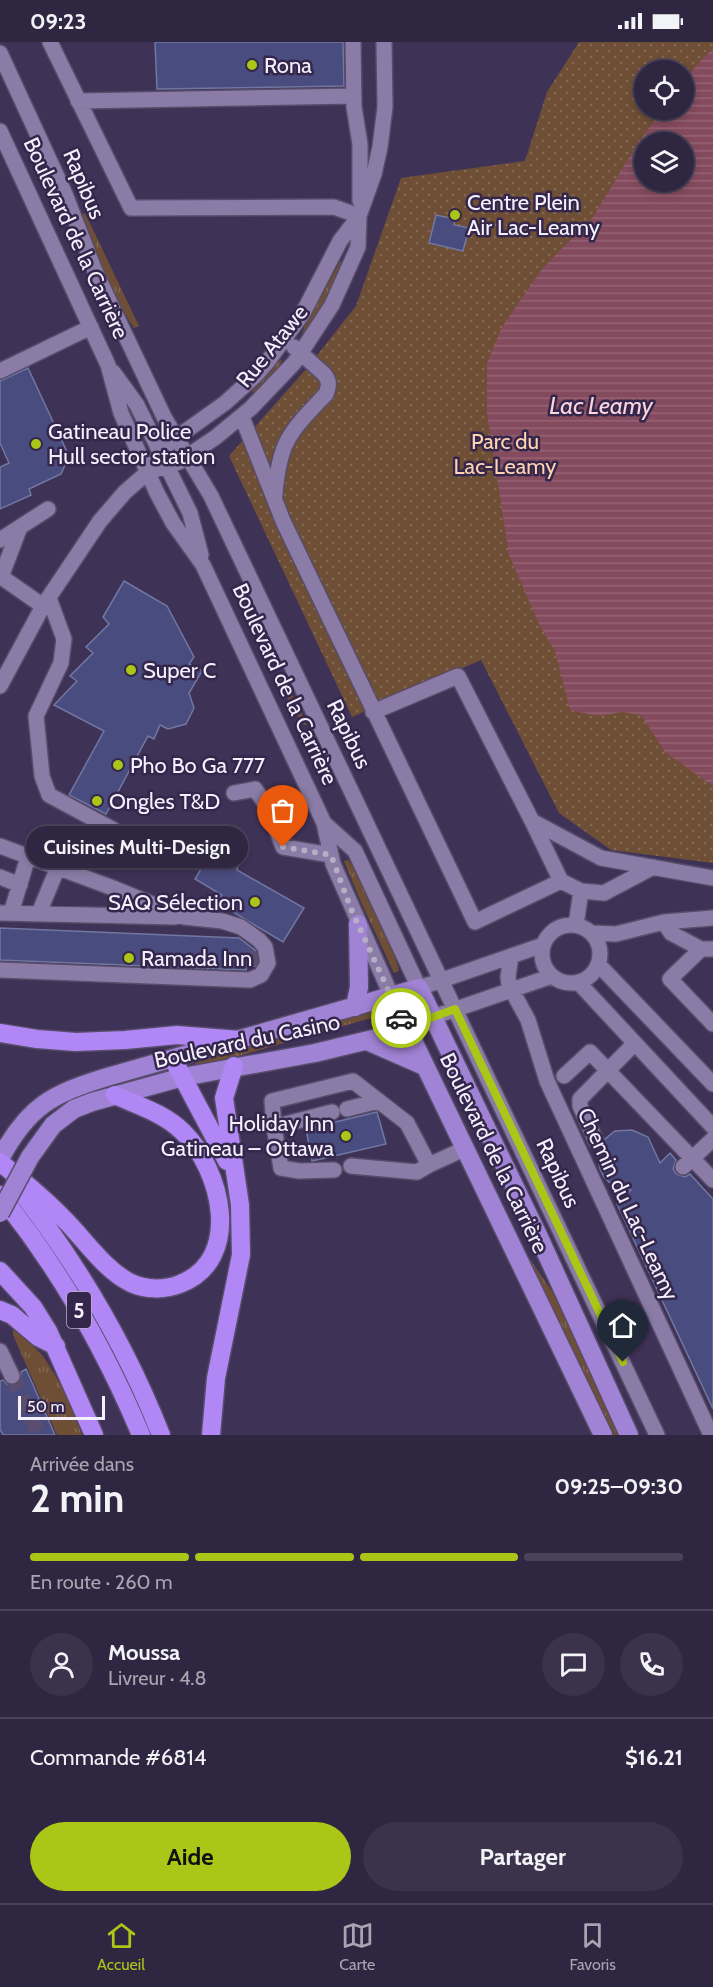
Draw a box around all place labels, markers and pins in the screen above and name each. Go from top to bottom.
place label: Rona [264,52,312,79]
marker: Rona [245,58,259,72]
place label: Centre Plein Air Lac-Leamy [467,189,600,241]
marker: Centre Plein Air Lac-Leamy [448,208,462,222]
place label: Gatineau Police Hull sector station [48,418,215,470]
marker: Gatineau Police Hull sector station [29,437,43,451]
place label: Super C [143,657,216,684]
marker: Super C [124,663,138,677]
place label: Pho Bo Ga 777 [130,752,265,779]
marker: Pho Bo Ga 777 [111,758,125,772]
pin [257,785,308,847]
place label: Ongles T&D [109,788,220,815]
marker: Ongles T&D [90,794,104,808]
callout: Cuisines Multi-Design [25,826,247,868]
place label: SAQ Sélection [108,889,243,916]
marker: SAQ Sélection [248,895,262,909]
place label: Ramada Inn [141,945,252,972]
marker: Ramada Inn [122,951,136,965]
place label: Holiday Inn Gatineau – Ottawa [161,1110,334,1162]
marker: Holiday Inn Gatineau – Ottawa [339,1129,353,1143]
pin [597,1300,648,1362]

